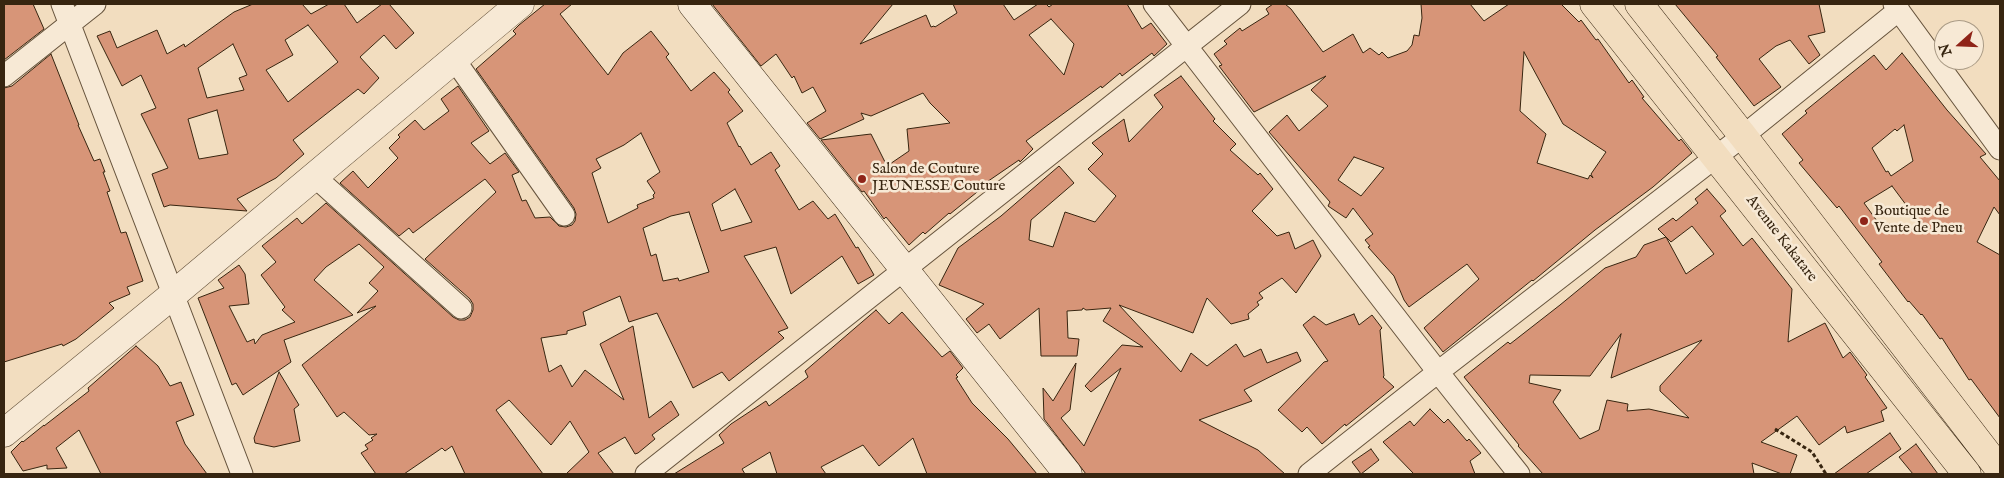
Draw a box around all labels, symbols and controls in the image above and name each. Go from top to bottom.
north arrow [1934,20,1984,70]
text: N [1935,41,1956,59]
place label: Salon de Couture JEUNESSE Couture [872,161,1005,196]
marker: Salon de Couture JEUNESSE Couture [856,173,868,185]
street label: Avenue Kakatare [1742,192,1820,286]
place label: Boutique de Vente de Pneu [1874,203,1963,238]
marker: Boutique de Vente de Pneu [1858,215,1870,227]

